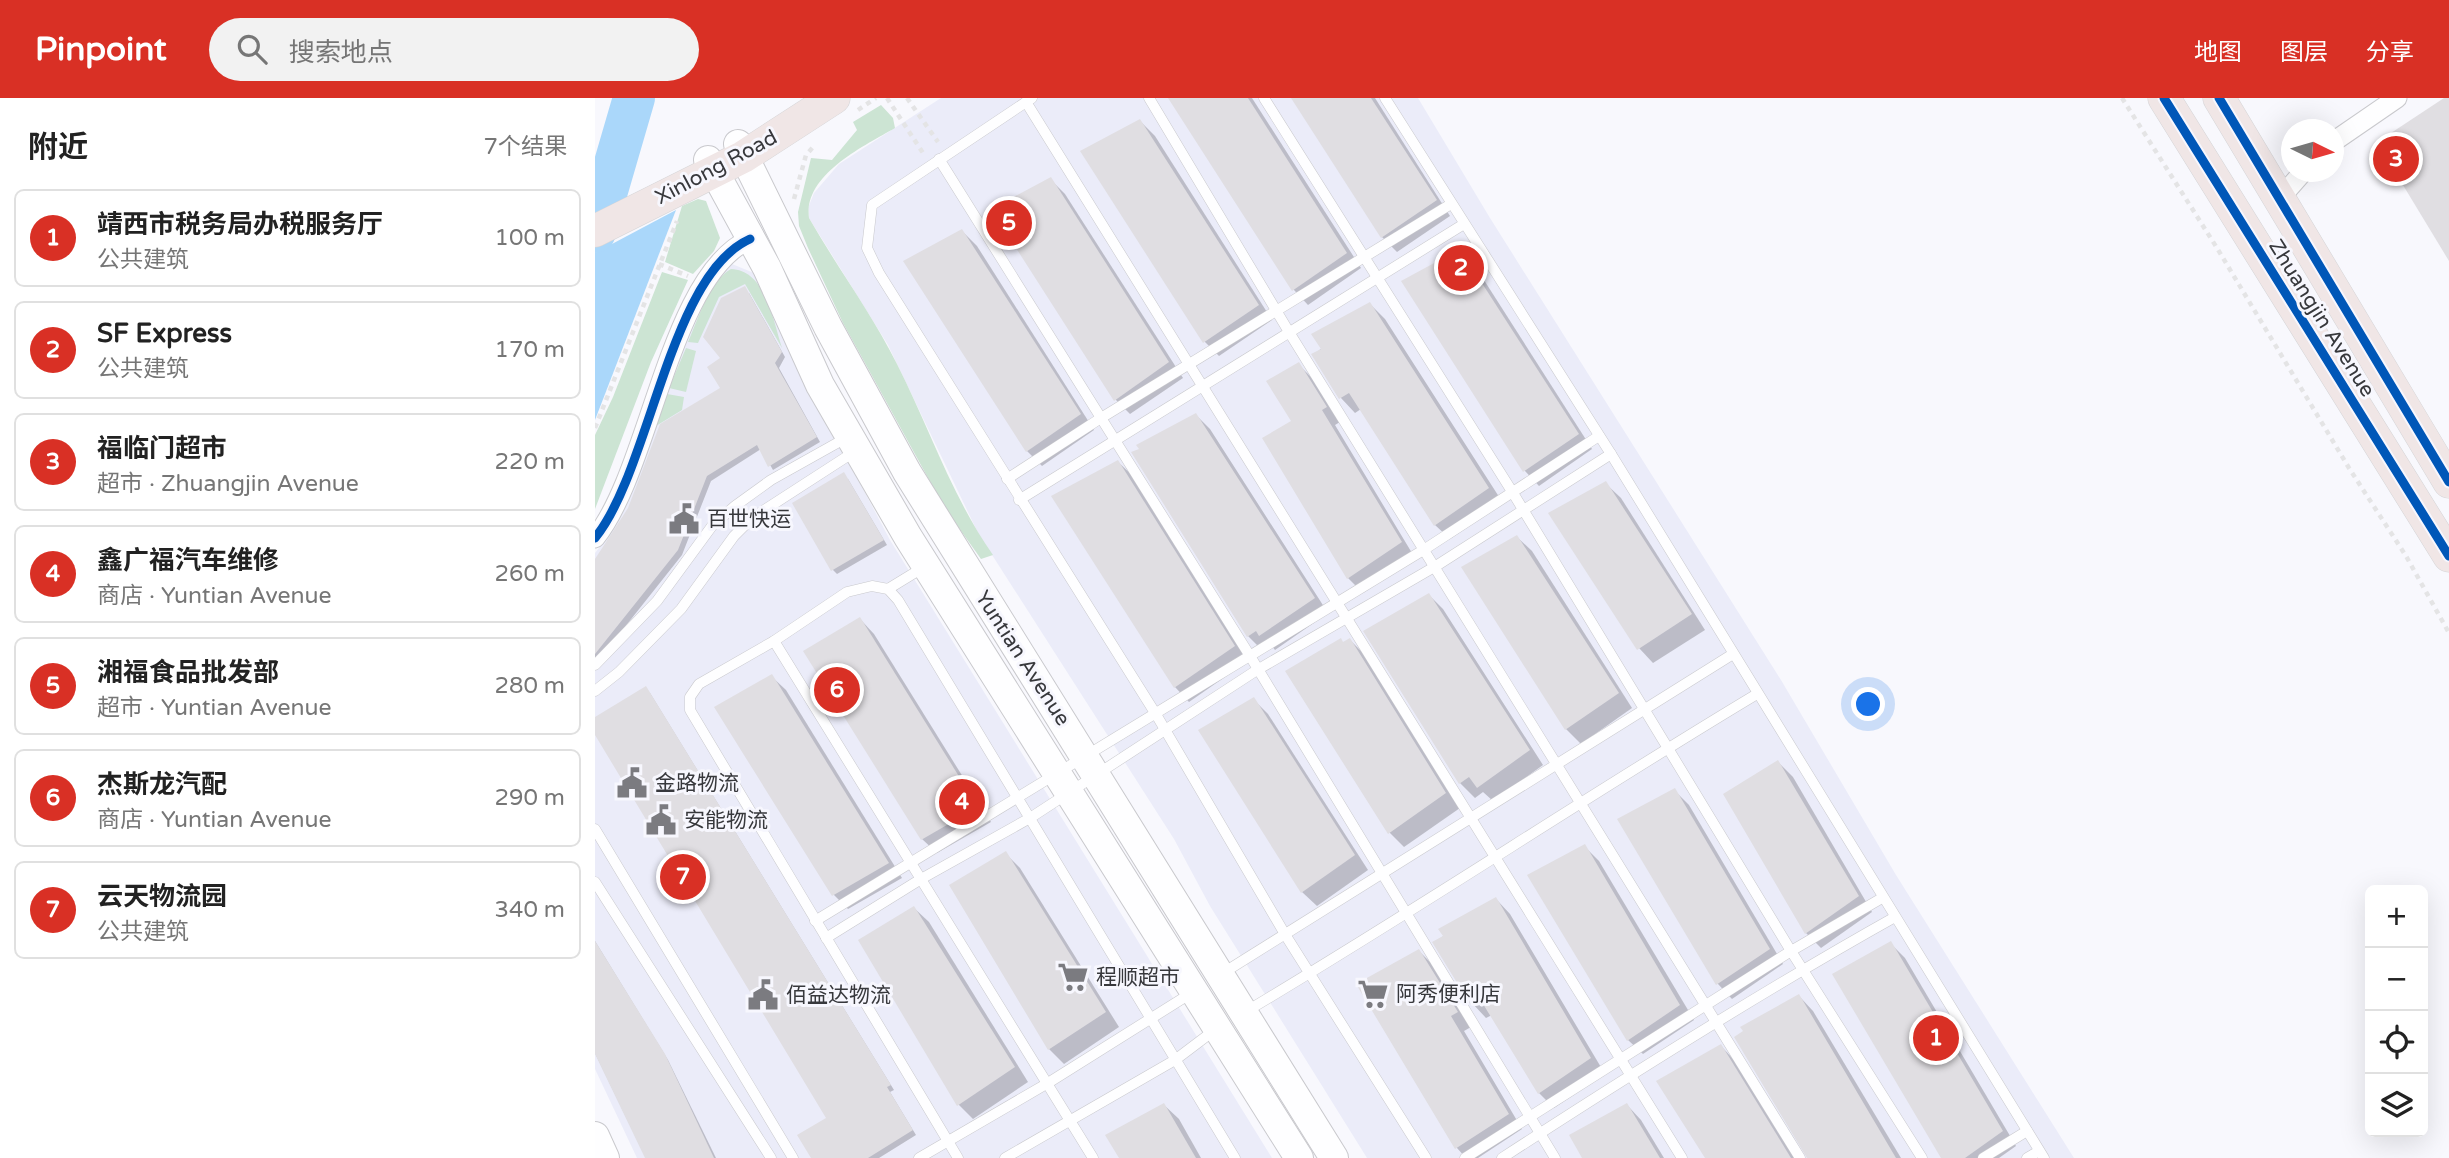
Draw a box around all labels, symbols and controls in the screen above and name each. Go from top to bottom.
search box [209,18,699,81]
text: Pinpoint [35,30,167,69]
icon: search [233,30,271,68]
text: 搜索地点 [289,37,393,68]
text: 地图 [2194,38,2242,67]
text: 图层 [2280,38,2328,67]
text: 分享 [2366,38,2414,67]
north arrow [2281,119,2344,182]
street label: Xinlong Road [651,125,781,210]
text: 附近 [28,129,88,166]
text: 7个结果 [484,133,567,161]
pin: 3 [2373,133,2419,185]
pin: 5 [986,197,1032,249]
text: 靖西市税务局办税服务厅 [97,209,383,240]
text: 1 [46,224,60,252]
text: 100 m [495,224,565,252]
street label: Zhuangjin Avenue [2263,235,2380,402]
pin: 2 [1438,242,1484,294]
text: 公共建筑 [97,246,189,274]
text: SF Express [97,318,232,349]
text: 2 [46,336,60,364]
text: 170 m [495,336,565,364]
text: 公共建筑 [97,355,189,383]
text: 福临门超市 [97,433,227,464]
text: 3 [46,448,60,476]
text: 220 m [495,448,565,476]
text: 超市 · Zhuangjin Avenue [97,470,359,498]
public building icon: 百世快运 [667,502,701,536]
place label: 百世快运 [707,507,791,532]
text: 鑫广福汽车维修 [97,545,279,576]
text: 4 [46,560,60,588]
text: 260 m [495,560,565,588]
text: 商店 · Yuntian Avenue [97,582,332,610]
street label: Yuntian Avenue [970,586,1076,730]
text: 湘福食品批发部 [97,657,279,688]
pin: 6 [814,664,860,716]
text: 5 [46,672,60,700]
text: 280 m [495,672,565,700]
your location [1851,687,1885,721]
text: 超市 · Yuntian Avenue [97,694,332,722]
public building icon: 金路物流 [615,766,649,800]
text: 杰斯龙汽配 [97,769,227,800]
place label: 金路物流 [655,771,739,796]
pin: 4 [939,776,985,828]
text: 6 [46,784,60,812]
text: 290 m [495,784,565,812]
public building icon: 安能物流 [644,803,678,837]
text: 商店 · Yuntian Avenue [97,806,332,834]
place label: 安能物流 [684,808,768,833]
pin: 7 [660,851,706,903]
text: 云天物流园 [97,881,227,912]
map controls [2365,885,2428,1137]
button: + [2365,885,2428,948]
text: 7 [46,896,60,924]
text: 340 m [495,896,565,924]
text: 公共建筑 [97,918,189,946]
button: − [2365,948,2428,1011]
supermarket icon: 程顺超市 [1056,960,1090,994]
place label: 程顺超市 [1096,965,1180,990]
supermarket icon: 阿秀便利店 [1356,977,1390,1011]
public building icon: 佰益达物流 [746,978,780,1012]
place label: 阿秀便利店 [1396,982,1501,1007]
place label: 佰益达物流 [786,983,891,1008]
button: locate [2365,1011,2428,1074]
pin: 1 [1913,1012,1959,1064]
button: layers [2365,1074,2428,1137]

